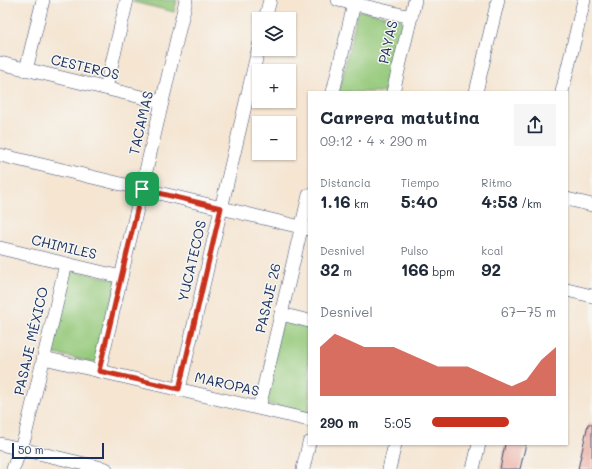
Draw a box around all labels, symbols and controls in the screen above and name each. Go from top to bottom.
map controls [252,12,296,160]
button: layers [252,12,296,56]
street label: PAYAS [373,18,402,65]
street label: CESTEROS [49,49,121,84]
button: + [252,64,296,108]
street label: TACAMAS [124,89,157,157]
button: share [514,104,556,146]
text: Carrera matutina [320,105,480,129]
button: − [252,116,296,160]
text: 09:12 · 4 × 290 m [320,132,427,149]
pin [125,172,159,206]
text: Distancia [320,175,371,190]
text: Tiempo [401,175,439,190]
text: Ritmo [481,175,512,190]
icon: arrive [131,178,153,200]
text: 1.16 [320,190,351,212]
text: 5:40 [401,190,438,212]
text: 4:53 [481,190,518,212]
text: km [351,196,369,211]
text: /km [518,196,542,211]
street label: YUCATECOS [173,218,210,303]
street label: CHIMILES [29,230,99,263]
text: Desnivel [320,243,365,258]
text: Pulso [401,243,428,258]
text: kcal [481,243,503,258]
text: 32 [320,258,340,280]
text: 166 [401,258,429,280]
text: 92 [481,258,501,280]
street label: PASAJE 26 [250,261,285,335]
text: m [340,264,352,279]
text: bpm [429,264,455,279]
street label: PASAJE MÉXICO [9,285,52,397]
text: Desnivel [320,303,373,320]
text: 67–75 m [501,303,556,320]
street label: MAROPAS [193,367,261,400]
text: 290 m [320,414,358,431]
text: 5:05 [384,414,411,431]
scale bar [12,441,104,460]
text: 50 m [18,442,44,457]

